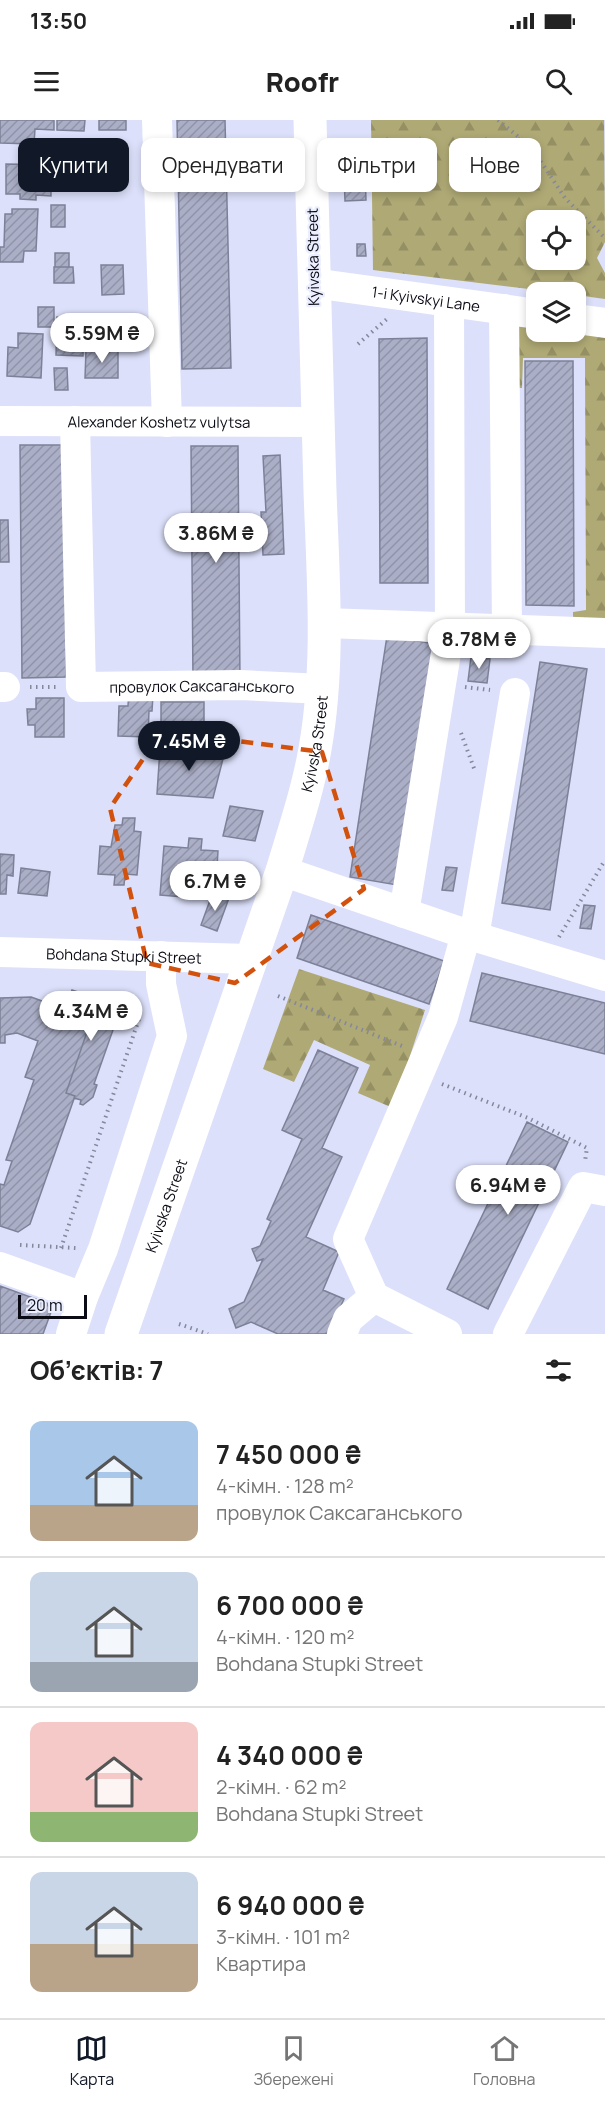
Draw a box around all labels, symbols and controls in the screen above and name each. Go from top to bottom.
text: 13:50 [30,6,87,36]
text: Roofr [266,63,339,100]
icon: menu [30,65,63,98]
icon: search [542,65,575,98]
chip: Купити [18,138,129,192]
chip: Орендувати [141,138,305,192]
chip: Фільтри [317,138,437,192]
chip: Нове [449,138,541,192]
street label: Kyivska Street [302,208,324,306]
map controls [526,210,586,342]
button: locate [526,210,586,270]
street label: 1-i Kyivskyi Lane [370,281,482,317]
button: layers [526,282,586,342]
pin: 5.59M ₴ [47,313,157,364]
text: 5.59M ₴ [64,319,140,346]
street label: Alexander Koshetz vulytsa [68,411,250,432]
pin: 3.86M ₴ [161,513,271,564]
text: 3.86M ₴ [178,519,254,546]
pin: 8.78M ₴ [424,619,534,670]
text: 8.78M ₴ [442,625,516,652]
street label: провулок Саксаганського [109,674,295,698]
street label: Kyivska Street [295,694,332,794]
pin: 7.45M ₴ [134,721,244,772]
text: 7.45M ₴ [152,727,226,754]
pin: 6.7M ₴ [166,861,264,912]
text: 6.7M ₴ [184,867,246,894]
street label: Bohdana Stupki Street [46,943,202,968]
pin: 4.34M ₴ [36,991,146,1042]
text: 4.34M ₴ [53,997,129,1024]
street label: Kyivska Street [140,1156,192,1255]
pin: 6.94M ₴ [453,1165,563,1216]
text: 6.94M ₴ [470,1171,546,1198]
scale bar [18,1292,87,1320]
text: 20 m [27,1294,63,1316]
text: Об’єктів: 7 [30,1352,163,1388]
icon: filters [542,1354,575,1387]
text: 7 450 000 ₴ [216,1436,361,1472]
icon: home [78,1445,150,1517]
text: 4-кімн. · 128 m² [216,1472,354,1499]
text: провулок Саксаганського [216,1499,463,1526]
text: 6 700 000 ₴ [216,1587,363,1623]
icon: home [78,1596,150,1668]
text: 4-кімн. · 120 m² [216,1623,354,1650]
text: Bohdana Stupki Street [216,1650,423,1677]
text: 4 340 000 ₴ [216,1737,363,1773]
icon: home [78,1746,150,1818]
text: 2-кімн. · 62 m² [216,1773,346,1800]
text: Bohdana Stupki Street [216,1800,423,1827]
text: 6 940 000 ₴ [216,1887,364,1923]
icon: home [78,1896,150,1968]
text: 3-кімн. · 101 m² [216,1923,350,1950]
text: Квартира [216,1950,306,1977]
tab: Карта [70,2032,114,2090]
tab: Збережені [254,2032,334,2090]
tab: Головна [473,2032,535,2090]

